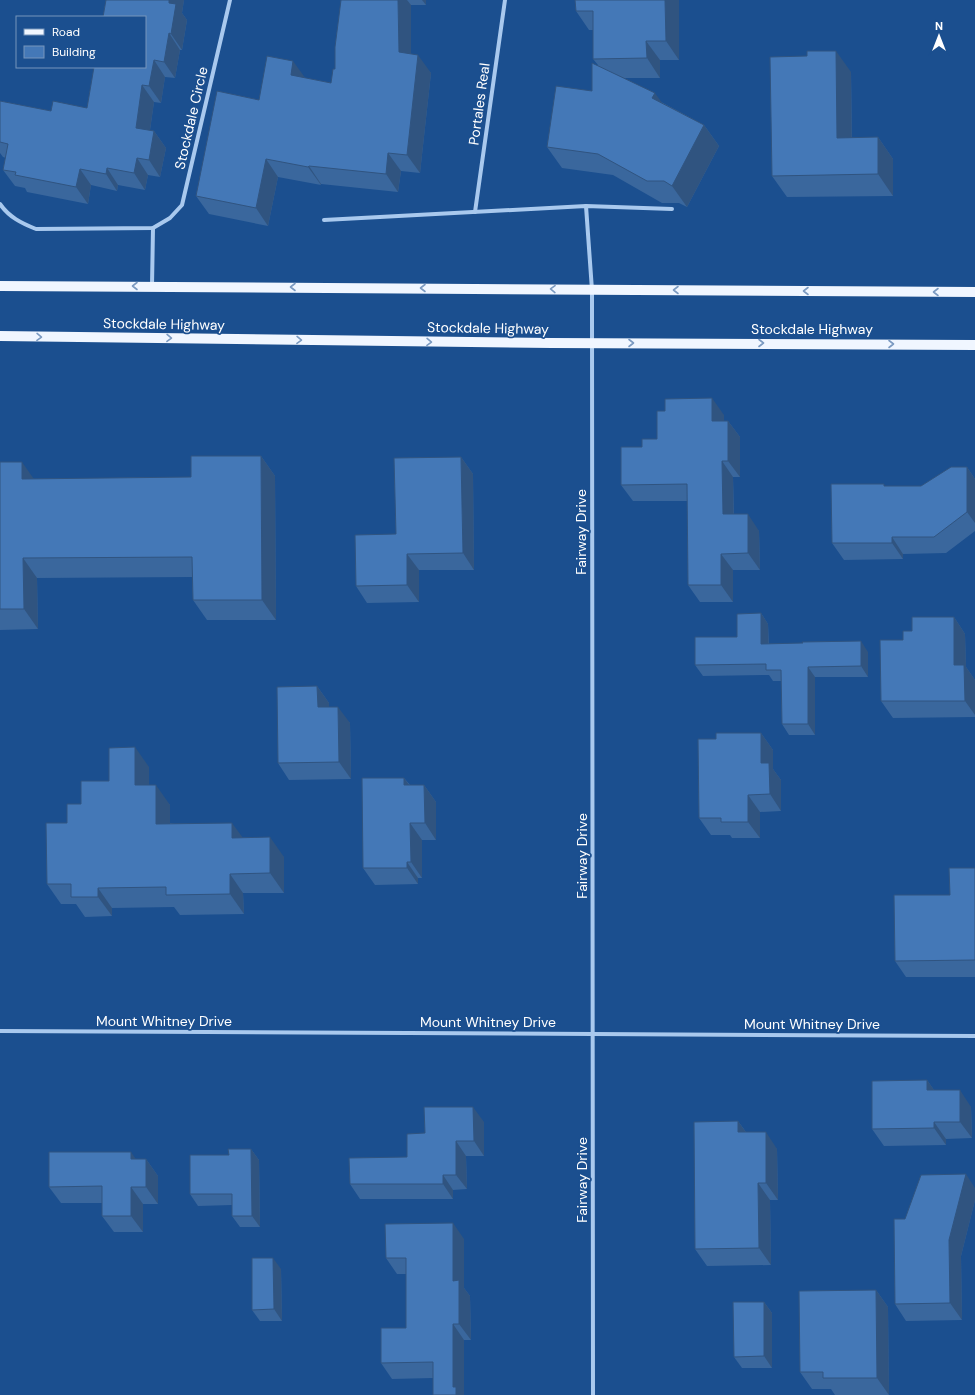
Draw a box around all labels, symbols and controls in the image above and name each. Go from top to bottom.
legend [16,16,146,68]
north arrow [919,16,959,56]
text: N [935,19,943,33]
text: Road [52,24,80,40]
text: Building [52,44,96,60]
street label: Portales Real [464,62,494,146]
street label: Stockdale Circle [170,65,212,171]
one-way arrow [132,282,138,290]
one-way arrow [290,283,296,291]
one-way arrow [420,284,426,292]
one-way arrow [550,285,556,293]
one-way arrow [673,286,679,294]
one-way arrow [803,287,809,295]
one-way arrow [933,288,939,296]
street label: Stockdale Highway [103,314,225,334]
street label: Stockdale Highway [427,318,549,338]
street label: Stockdale Highway [751,320,873,338]
one-way arrow [36,333,42,341]
one-way arrow [166,334,172,342]
one-way arrow [296,336,302,344]
one-way arrow [426,338,432,346]
one-way arrow [628,339,634,347]
one-way arrow [758,339,764,347]
one-way arrow [888,340,894,348]
street label: Fairway Drive [572,489,590,575]
street label: Fairway Drive [573,813,591,899]
street label: Mount Whitney Drive [96,1012,232,1030]
street label: Mount Whitney Drive [420,1013,556,1031]
street label: Mount Whitney Drive [744,1015,880,1033]
street label: Fairway Drive [573,1137,591,1223]

